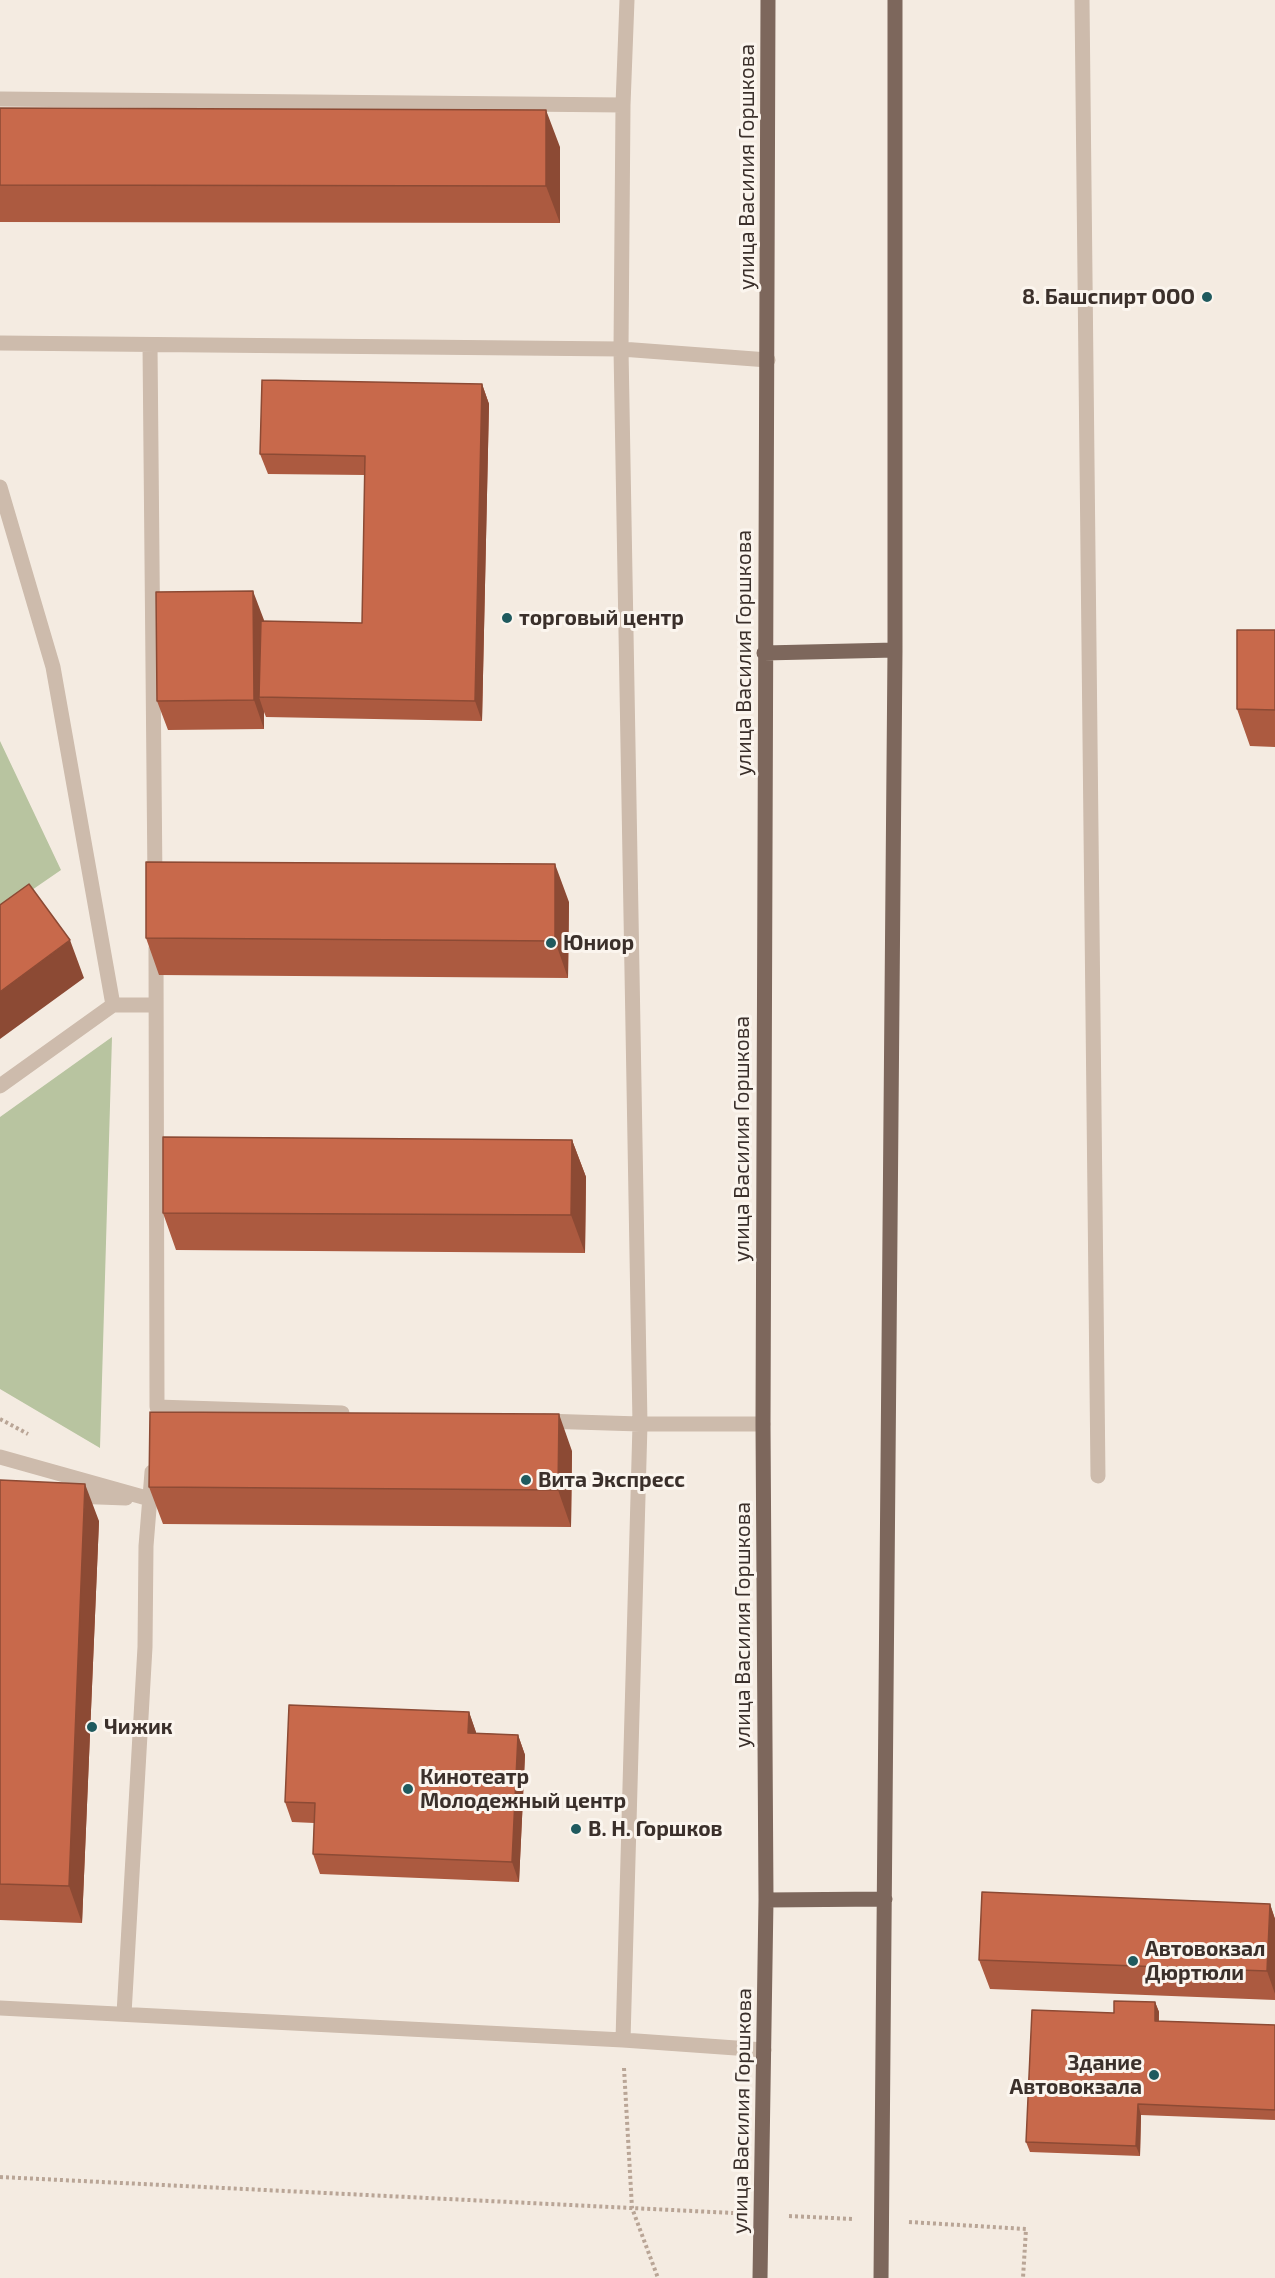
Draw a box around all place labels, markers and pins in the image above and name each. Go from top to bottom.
place label: 8. Башспирт ООО [1022,284,1195,310]
marker: 8. Башспирт ООО [1200,290,1214,304]
place label: торговый центр [519,605,684,631]
marker: торговый центр [500,611,514,625]
place label: Юниор [563,930,634,956]
marker: Юниор [544,936,558,950]
place label: Вита Экспресс [538,1467,685,1493]
marker: Вита Экспресс [519,1473,533,1487]
place label: Чижик [104,1714,173,1740]
marker: Чижик [85,1720,99,1734]
place label: Кинотеатр Молодежный центр [420,1764,626,1814]
marker: Кинотеатр Молодежный центр [401,1782,415,1796]
place label: В. Н. Горшков [588,1816,723,1842]
marker: В. Н. Горшков [569,1822,583,1836]
place label: Автовокзал Дюртюли [1145,1936,1265,1986]
marker: Автовокзал Дюртюли [1126,1954,1140,1968]
place label: Здание Автовокзала [1010,2050,1142,2100]
marker: Здание Автовокзала [1147,2068,1161,2082]

